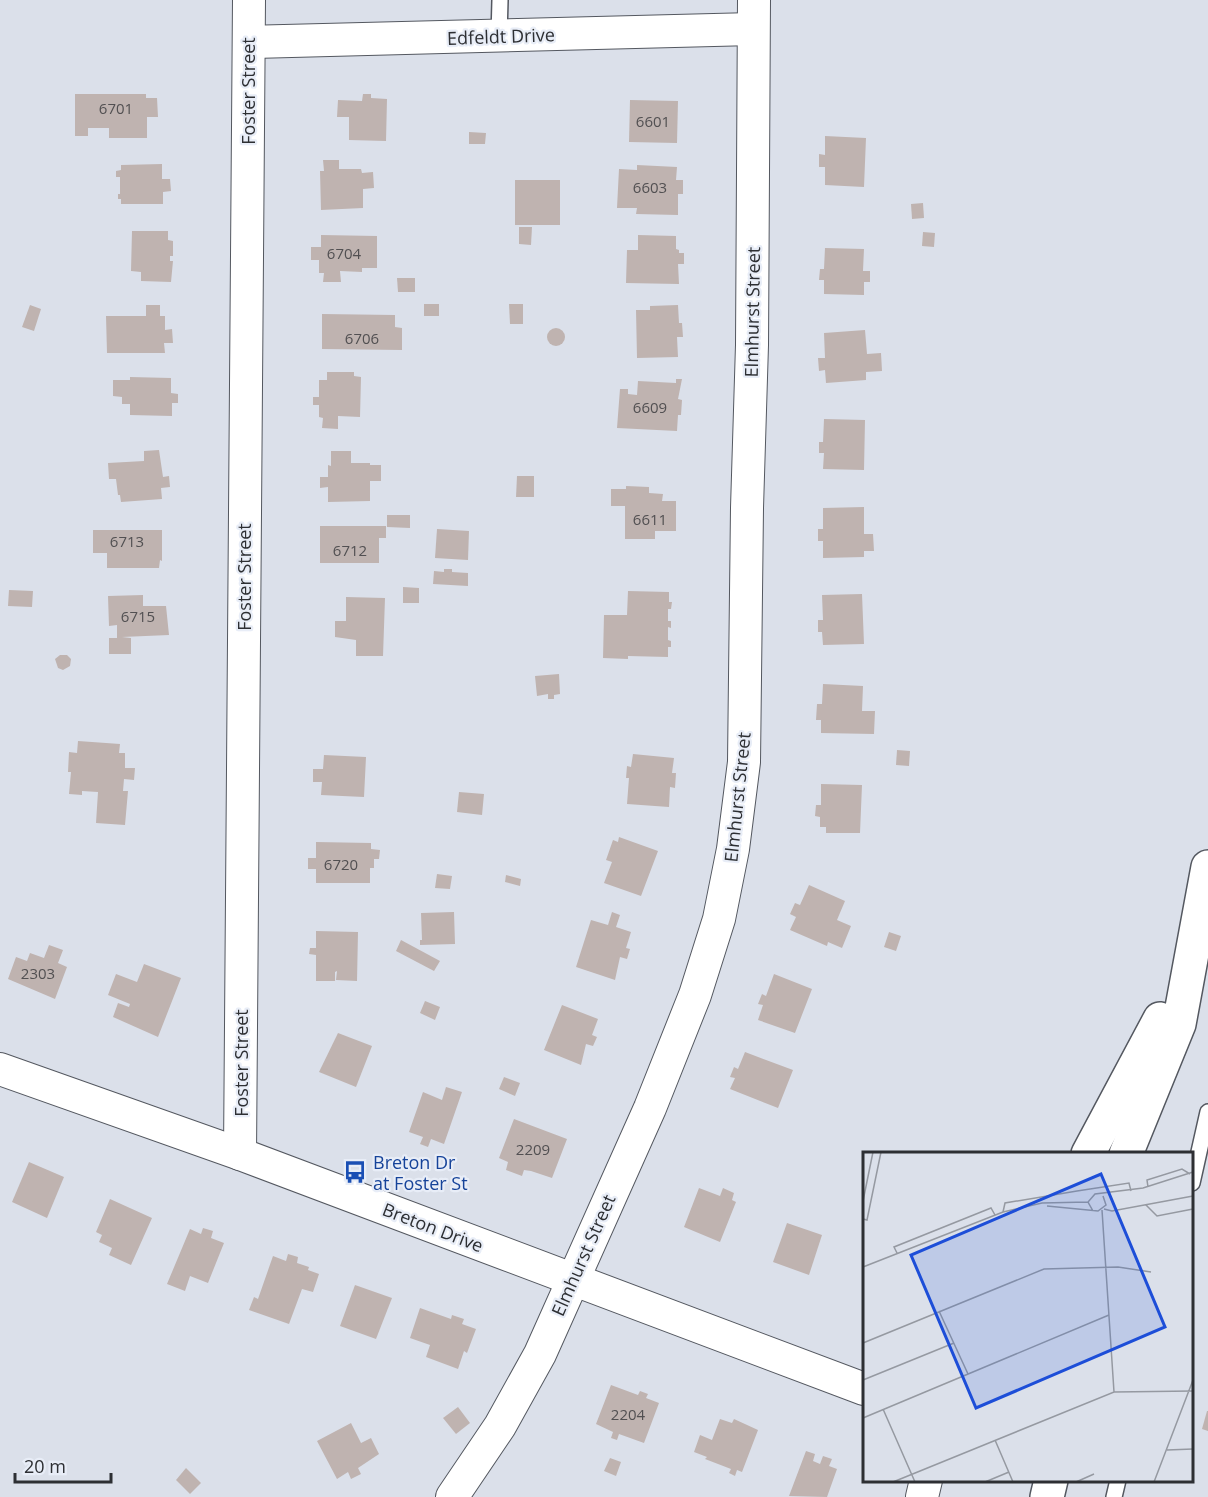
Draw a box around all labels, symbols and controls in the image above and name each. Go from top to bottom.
street label: Edfeldt Drive [447,22,555,50]
street label: Foster Street [236,37,260,145]
house number: 6701 [99,98,133,118]
house number: 6601 [636,111,670,131]
house number: 6603 [633,177,667,197]
house number: 6704 [327,243,362,263]
street label: Elmhurst Street [739,247,765,377]
house number: 6706 [345,328,379,348]
house number: 6609 [633,397,667,417]
house number: 6611 [633,509,667,529]
street label: Foster Street [232,523,256,631]
house number: 6713 [110,531,144,551]
house number: 6712 [333,540,367,560]
house number: 6715 [121,606,155,626]
street label: Elmhurst Street [718,731,756,863]
house number: 6720 [324,854,358,874]
house number: 2303 [21,963,55,983]
street label: Foster Street [229,1009,253,1117]
house number: 2209 [516,1139,550,1159]
place label: Breton Dr at Foster St [373,1150,468,1195]
inset map [863,1152,1193,1482]
bus stop icon: Breton Dr at Foster St [342,1159,368,1185]
street label: Elmhurst Street [545,1190,621,1320]
street label: Breton Drive [379,1197,487,1257]
house number: 2204 [611,1404,646,1424]
scale bar [15,1446,111,1484]
text: 20 m [24,1454,66,1478]

